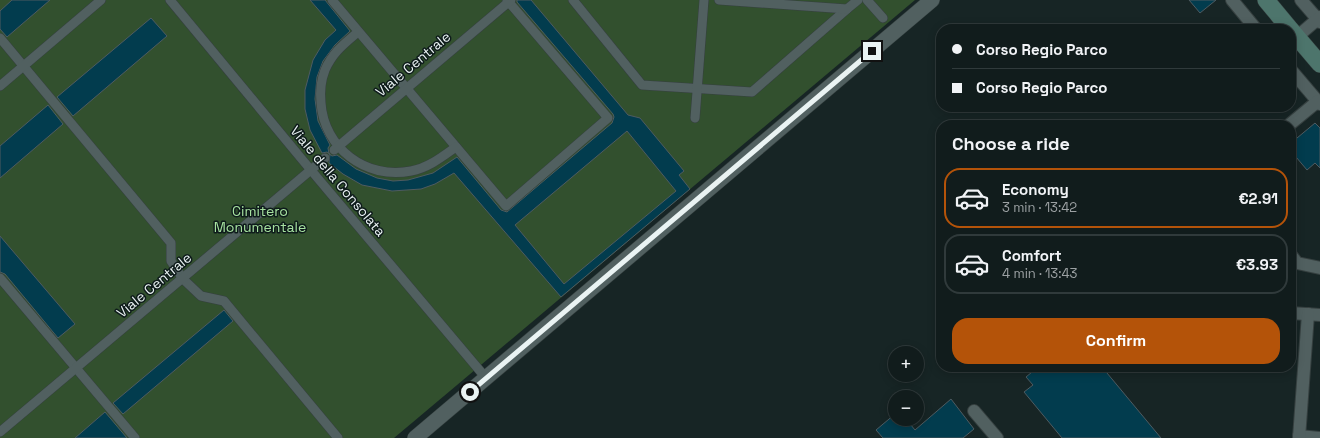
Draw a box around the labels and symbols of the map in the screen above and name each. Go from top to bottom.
street label: Viale Centrale [372,27,454,101]
route end [863,42,881,60]
street label: Viale della Consolata [286,122,390,240]
park label: Cimitero Monumentale [214,202,306,236]
street label: Viale Centrale [113,248,195,322]
route start [461,383,479,401]

